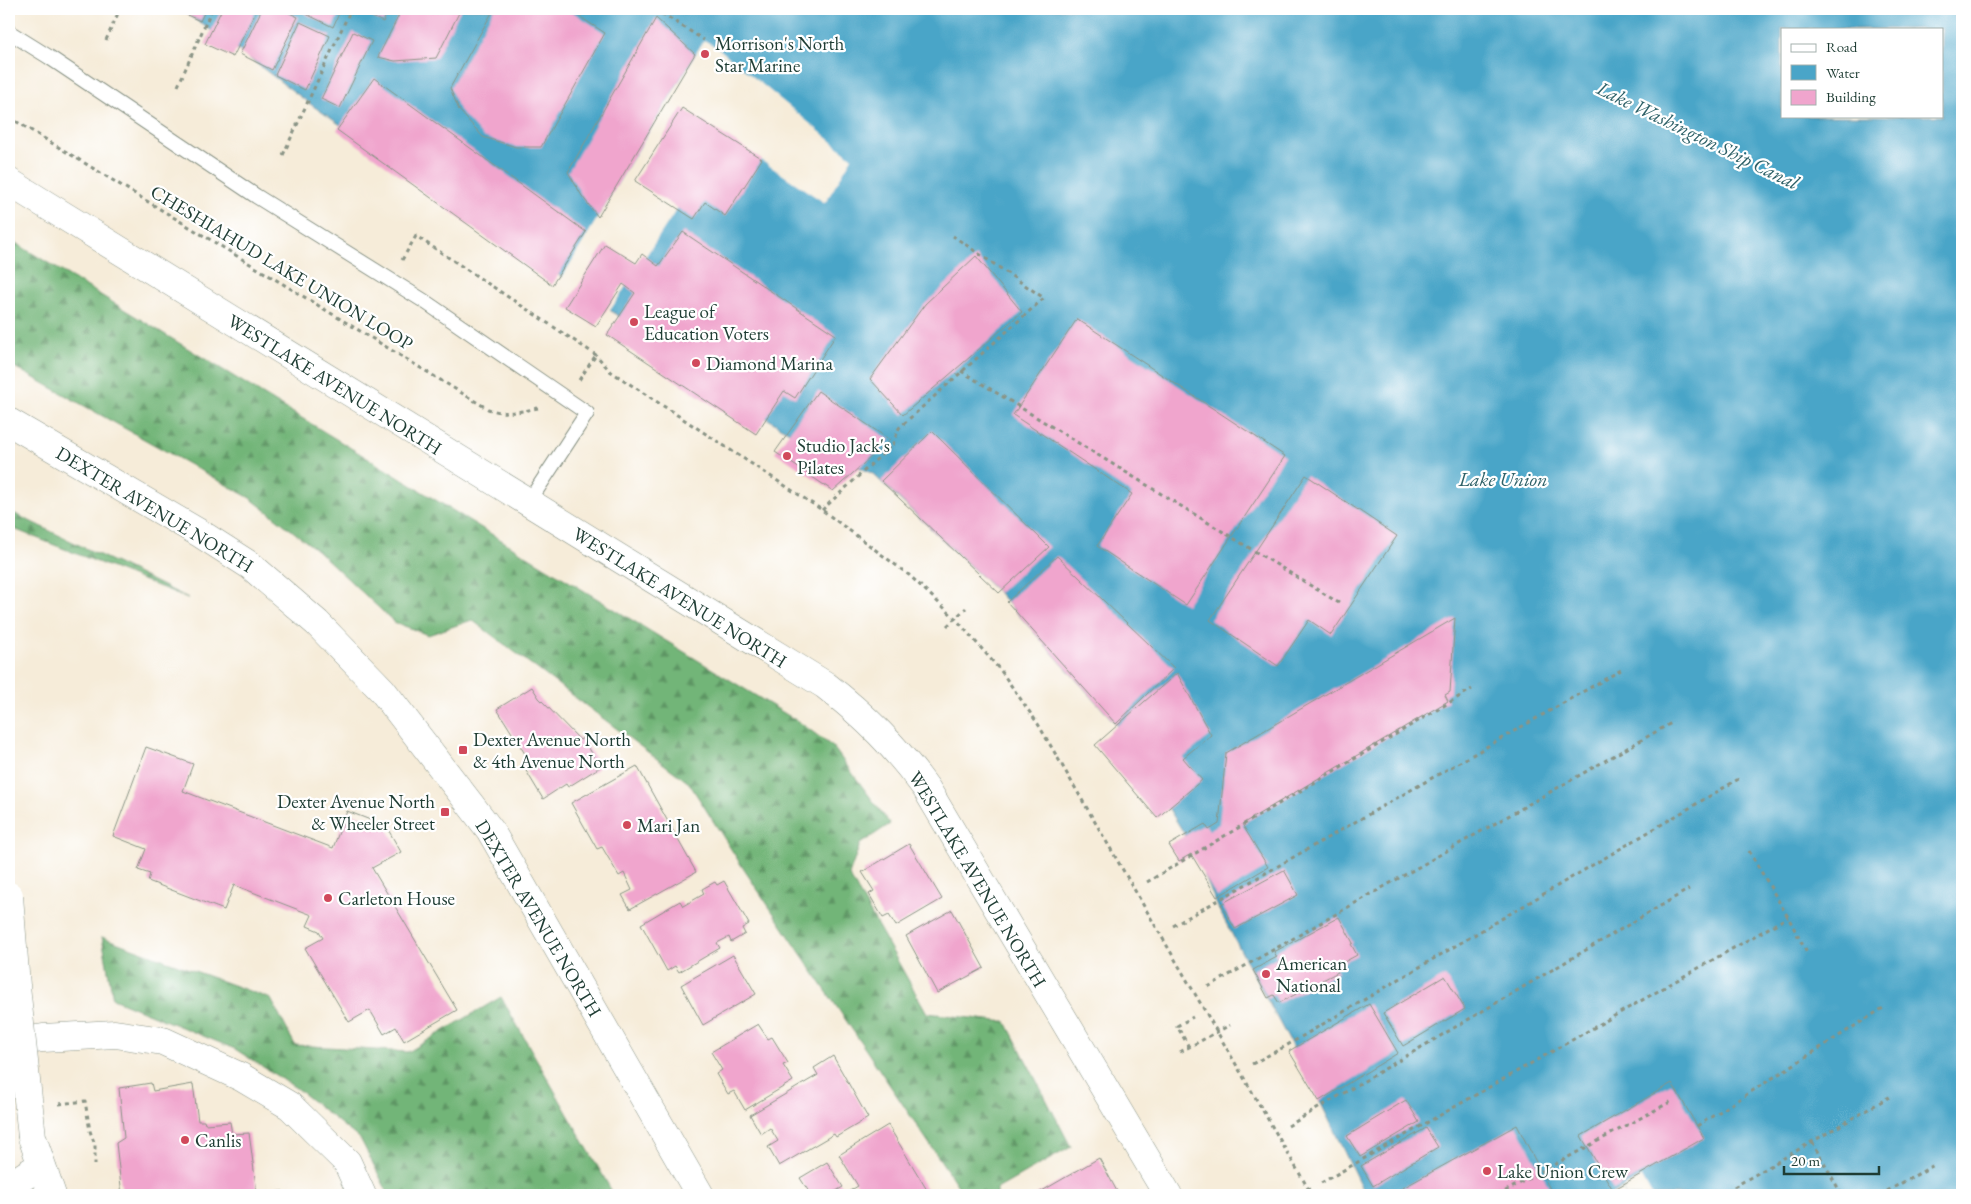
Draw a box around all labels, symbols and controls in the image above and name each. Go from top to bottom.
legend [1781,28,1944,118]
place label: Morrison's North Star Marine [715,31,845,78]
text: Road [1826,37,1858,56]
marker: Morrison's North Star Marine [699,48,711,60]
text: Water [1826,63,1860,82]
water label: Lake Washington Ship Canal [1592,74,1805,196]
text: Building [1826,87,1876,106]
street label: CHESHIAHUD LAKE UNION LOOP [146,179,418,356]
place label: League of Education Voters [644,299,769,346]
street label: WESTLAKE AVENUE NORTH [223,308,447,461]
marker: League of Education Voters [628,316,640,328]
place label: Diamond Marina [706,351,834,376]
marker: Diamond Marina [690,357,702,369]
place label: Studio Jack's Pilates [797,433,890,480]
street label: DEXTER AVENUE NORTH [51,440,258,578]
marker: Studio Jack's Pilates [781,450,793,462]
water label: Lake Union [1457,466,1548,492]
street label: WESTLAKE AVENUE NORTH [568,521,792,674]
place label: Dexter Avenue North & 4th Avenue North [473,727,631,774]
marker: Dexter Avenue North & 4th Avenue North [457,744,469,756]
street label: WESTLAKE AVENUE NORTH [903,766,1052,992]
place label: Dexter Avenue North & Wheeler Street [277,789,435,836]
marker: Dexter Avenue North & Wheeler Street [439,806,451,818]
place label: Mari Jan [637,813,700,838]
street label: DEXTER AVENUE NORTH [470,815,608,1022]
marker: Mari Jan [621,819,633,831]
place label: Carleton House [338,886,455,911]
marker: Carleton House [322,892,334,904]
place label: American National [1275,951,1347,998]
marker: American National [1260,968,1272,980]
place label: Canlis [195,1128,241,1153]
marker: Canlis [179,1134,191,1146]
scale bar [1784,1144,1878,1176]
text: 20 m [1791,1151,1820,1170]
place label: Lake Union Crew [1497,1159,1629,1184]
marker: Lake Union Crew [1481,1165,1493,1177]

